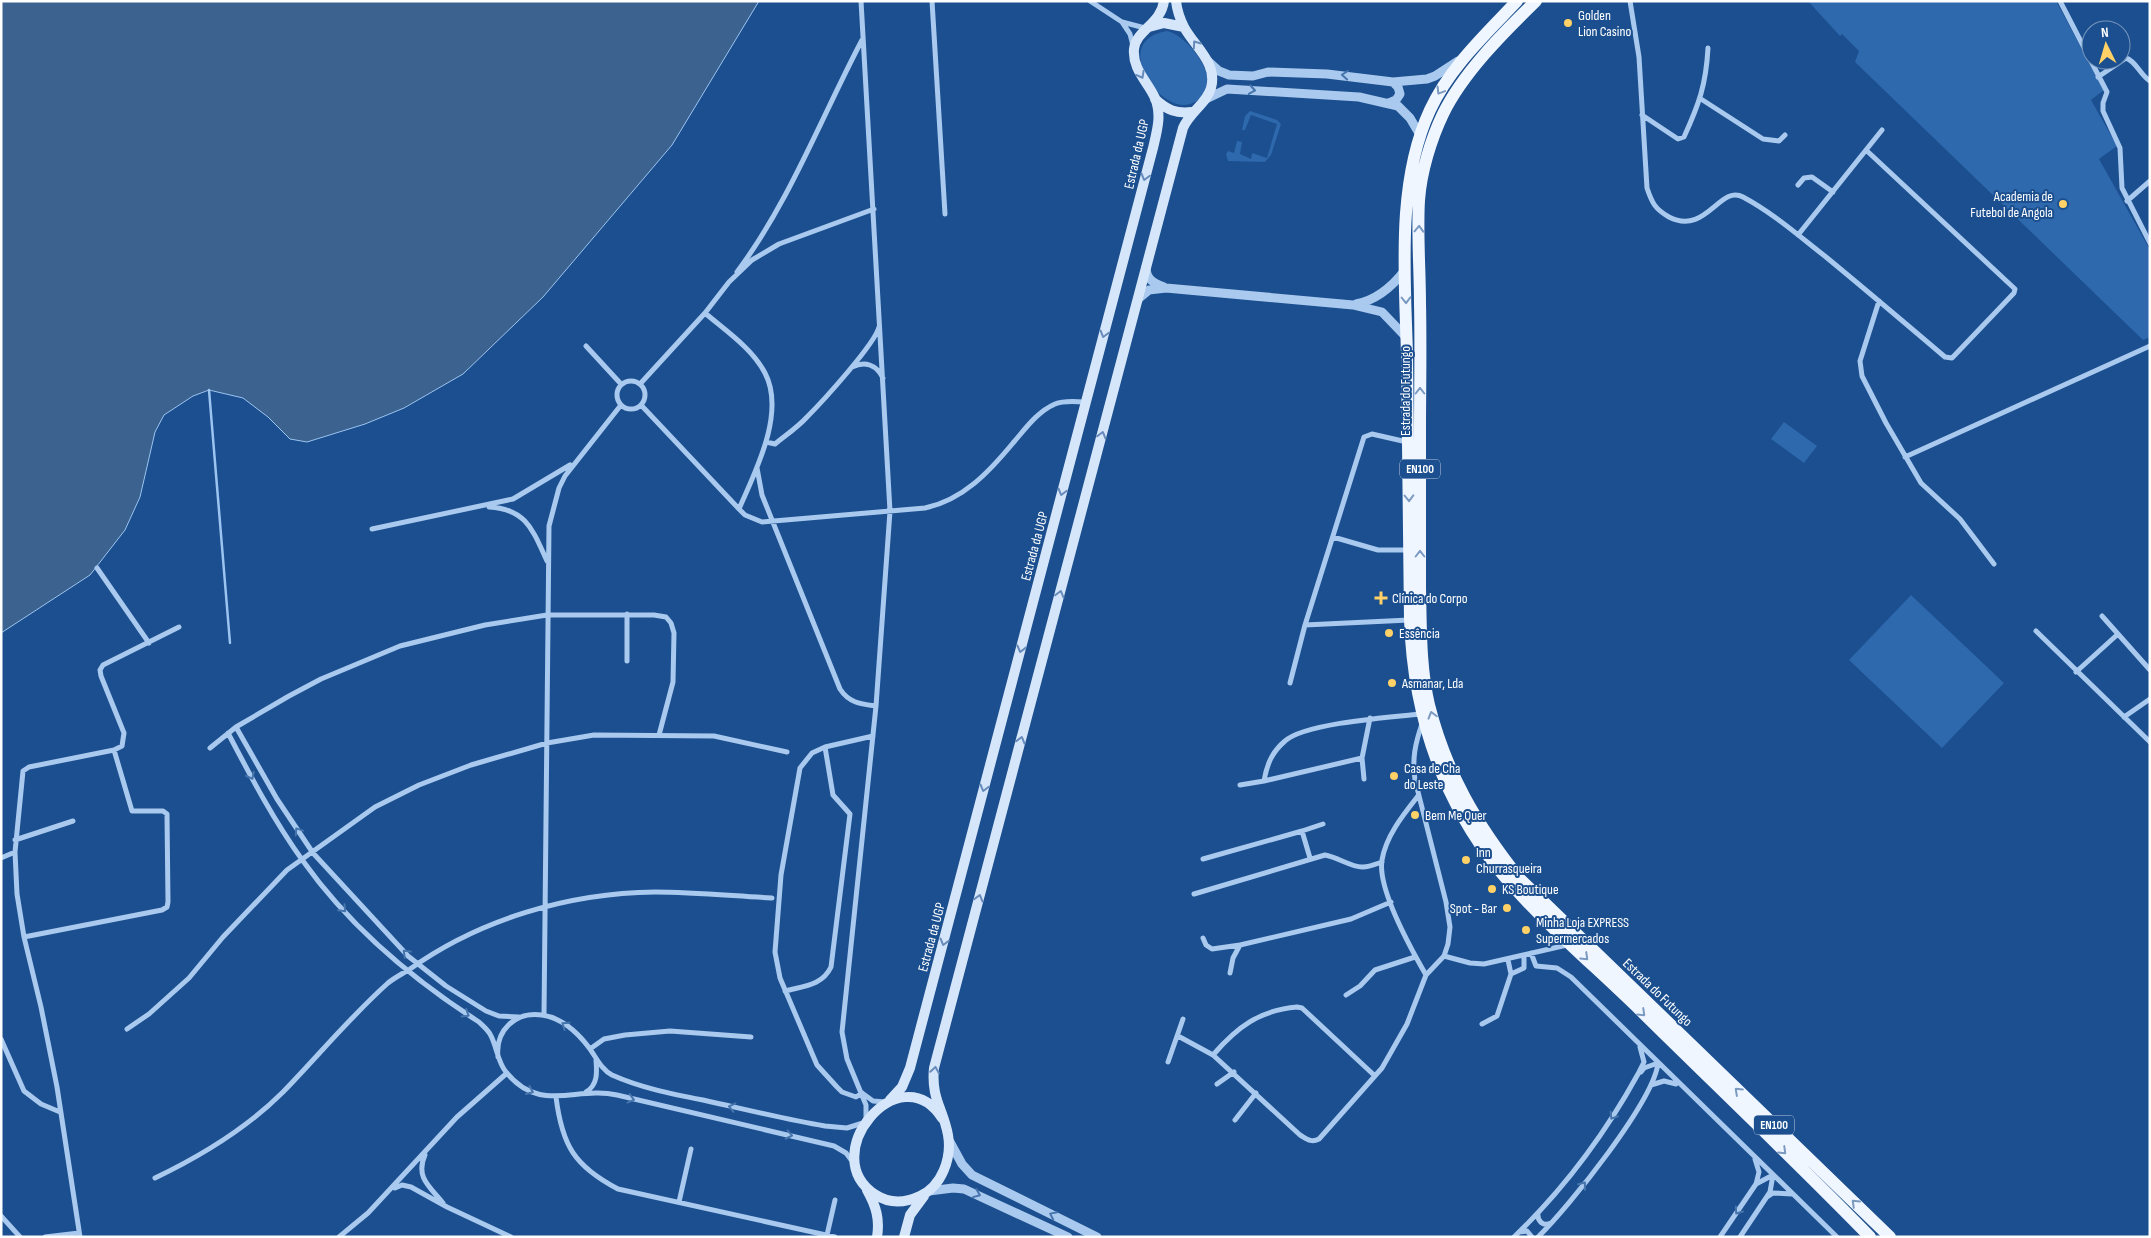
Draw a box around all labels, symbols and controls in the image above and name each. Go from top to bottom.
place label: Golden Lion Casino [1578,7,1631,40]
marker: Golden Lion Casino [1562,17,1574,29]
north arrow [2081,20,2131,70]
text: N [2100,24,2109,41]
one-way arrow [1193,40,1202,50]
one-way arrow [1134,69,1144,78]
one-way arrow [1340,70,1348,81]
one-way arrow [1248,84,1256,95]
one-way arrow [1437,86,1447,95]
street label: Estrada da UGP [1120,118,1153,191]
one-way arrow [1141,173,1151,181]
place label: Academia de Futebol de Angola [1970,188,2053,221]
marker: Academia de Futebol de Angola [2057,198,2069,210]
one-way arrow [1413,224,1424,232]
one-way arrow [1400,297,1411,305]
one-way arrow [1099,330,1109,338]
street label: Estrada do Futungo [1397,346,1414,436]
one-way arrow [1415,387,1425,394]
one-way arrow [1097,431,1107,440]
road number: EN100 [1400,459,1440,478]
one-way arrow [1057,487,1068,496]
one-way arrow [1403,494,1414,502]
street label: Estrada da UGP [1017,510,1052,583]
one-way arrow [1415,549,1425,557]
one-way arrow [1054,589,1065,598]
place label: Clínica do Corpo [1392,590,1468,607]
marker: Clínica do Corpo [1374,591,1388,605]
place label: Essência [1399,625,1440,642]
marker: Essência [1383,627,1395,639]
one-way arrow [1016,644,1027,653]
place label: Asmanar, Lda [1401,675,1463,692]
marker: Asmanar, Lda [1386,677,1398,689]
one-way arrow [1428,711,1438,720]
one-way arrow [1015,736,1026,745]
place label: Casa de Cha do Leste [1404,760,1460,793]
marker: Casa de Cha do Leste [1388,770,1400,782]
one-way arrow [245,771,255,780]
one-way arrow [980,784,990,792]
place label: Bem Me Quer [1425,807,1487,824]
marker: Bem Me Quer [1409,809,1421,821]
one-way arrow [295,827,304,837]
place label: Inn Churrasqueira [1476,844,1542,877]
marker: Inn Churrasqueira [1460,854,1472,866]
place label: KS Boutique [1502,881,1559,898]
marker: KS Boutique [1486,883,1498,895]
one-way arrow [974,894,984,902]
place label: Spot - Bar [1450,900,1497,917]
street label: Estrada da UGP [914,901,949,974]
marker: Spot - Bar [1501,902,1513,914]
one-way arrow [337,903,346,912]
place label: Minha Loja EXPRESS Supermercados [1536,914,1629,947]
marker: Minha Loja EXPRESS Supermercados [1520,924,1532,936]
one-way arrow [939,938,949,946]
one-way arrow [402,950,411,959]
one-way arrow [1580,951,1589,960]
street label: Estrada do Futungo [1619,955,1696,1030]
one-way arrow [1637,1007,1646,1016]
one-way arrow [460,1008,470,1017]
one-way arrow [561,1022,570,1031]
one-way arrow [929,1066,939,1075]
one-way arrow [525,1084,534,1094]
one-way arrow [1734,1088,1743,1097]
one-way arrow [626,1093,635,1103]
one-way arrow [728,1102,737,1113]
one-way arrow [1610,1110,1619,1119]
road number: EN100 [1754,1116,1794,1134]
one-way arrow [785,1129,794,1140]
one-way arrow [1777,1145,1786,1154]
one-way arrow [1577,1182,1586,1191]
one-way arrow [972,1188,980,1198]
one-way arrow [1852,1200,1861,1209]
one-way arrow [1735,1205,1744,1215]
one-way arrow [1050,1211,1059,1221]

